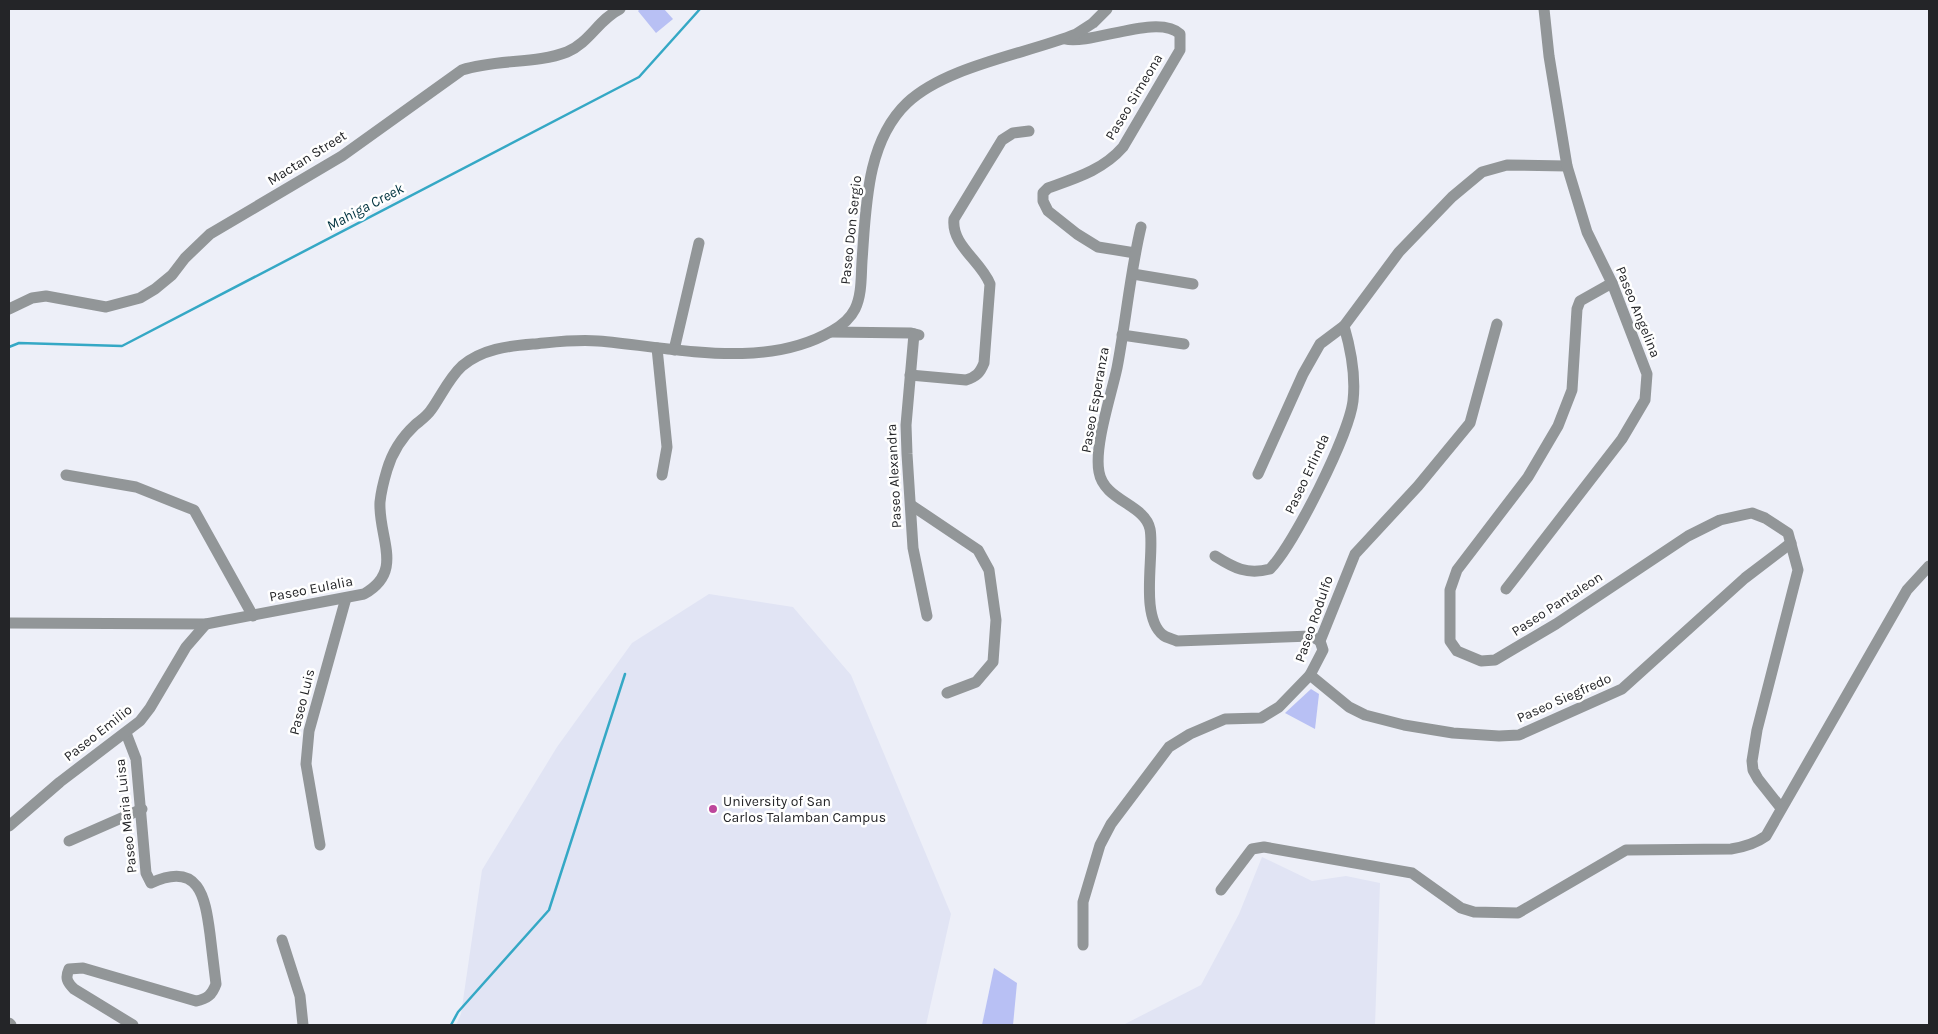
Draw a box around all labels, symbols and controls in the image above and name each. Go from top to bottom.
street label: Paseo Simeona [1102,51,1166,143]
street label: Mactan Street [264,127,350,189]
street label: Paseo Don Sergio [837,174,865,286]
water label: Mahiga Creek [323,179,407,235]
street label: Paseo Angelina [1612,264,1664,360]
street label: Paseo Esperanza [1077,346,1113,454]
street label: Paseo Alexandra [883,423,905,529]
street label: Paseo Erlinda [1281,431,1333,517]
street label: Paseo Pantaleon [1508,568,1606,640]
street label: Paseo Eulalia [268,573,354,605]
street label: Paseo Rodulfo [1291,574,1337,664]
street label: Paseo Luis [286,667,318,737]
street label: Paseo Siegfredo [1514,670,1614,726]
street label: Paseo Emilio [61,701,135,765]
street label: Paseo Maria Luisa [112,758,140,874]
place label: University of San Carlos Talamban Campus [723,793,886,826]
marker: University of San Carlos Talamban Campus [707,803,719,815]

